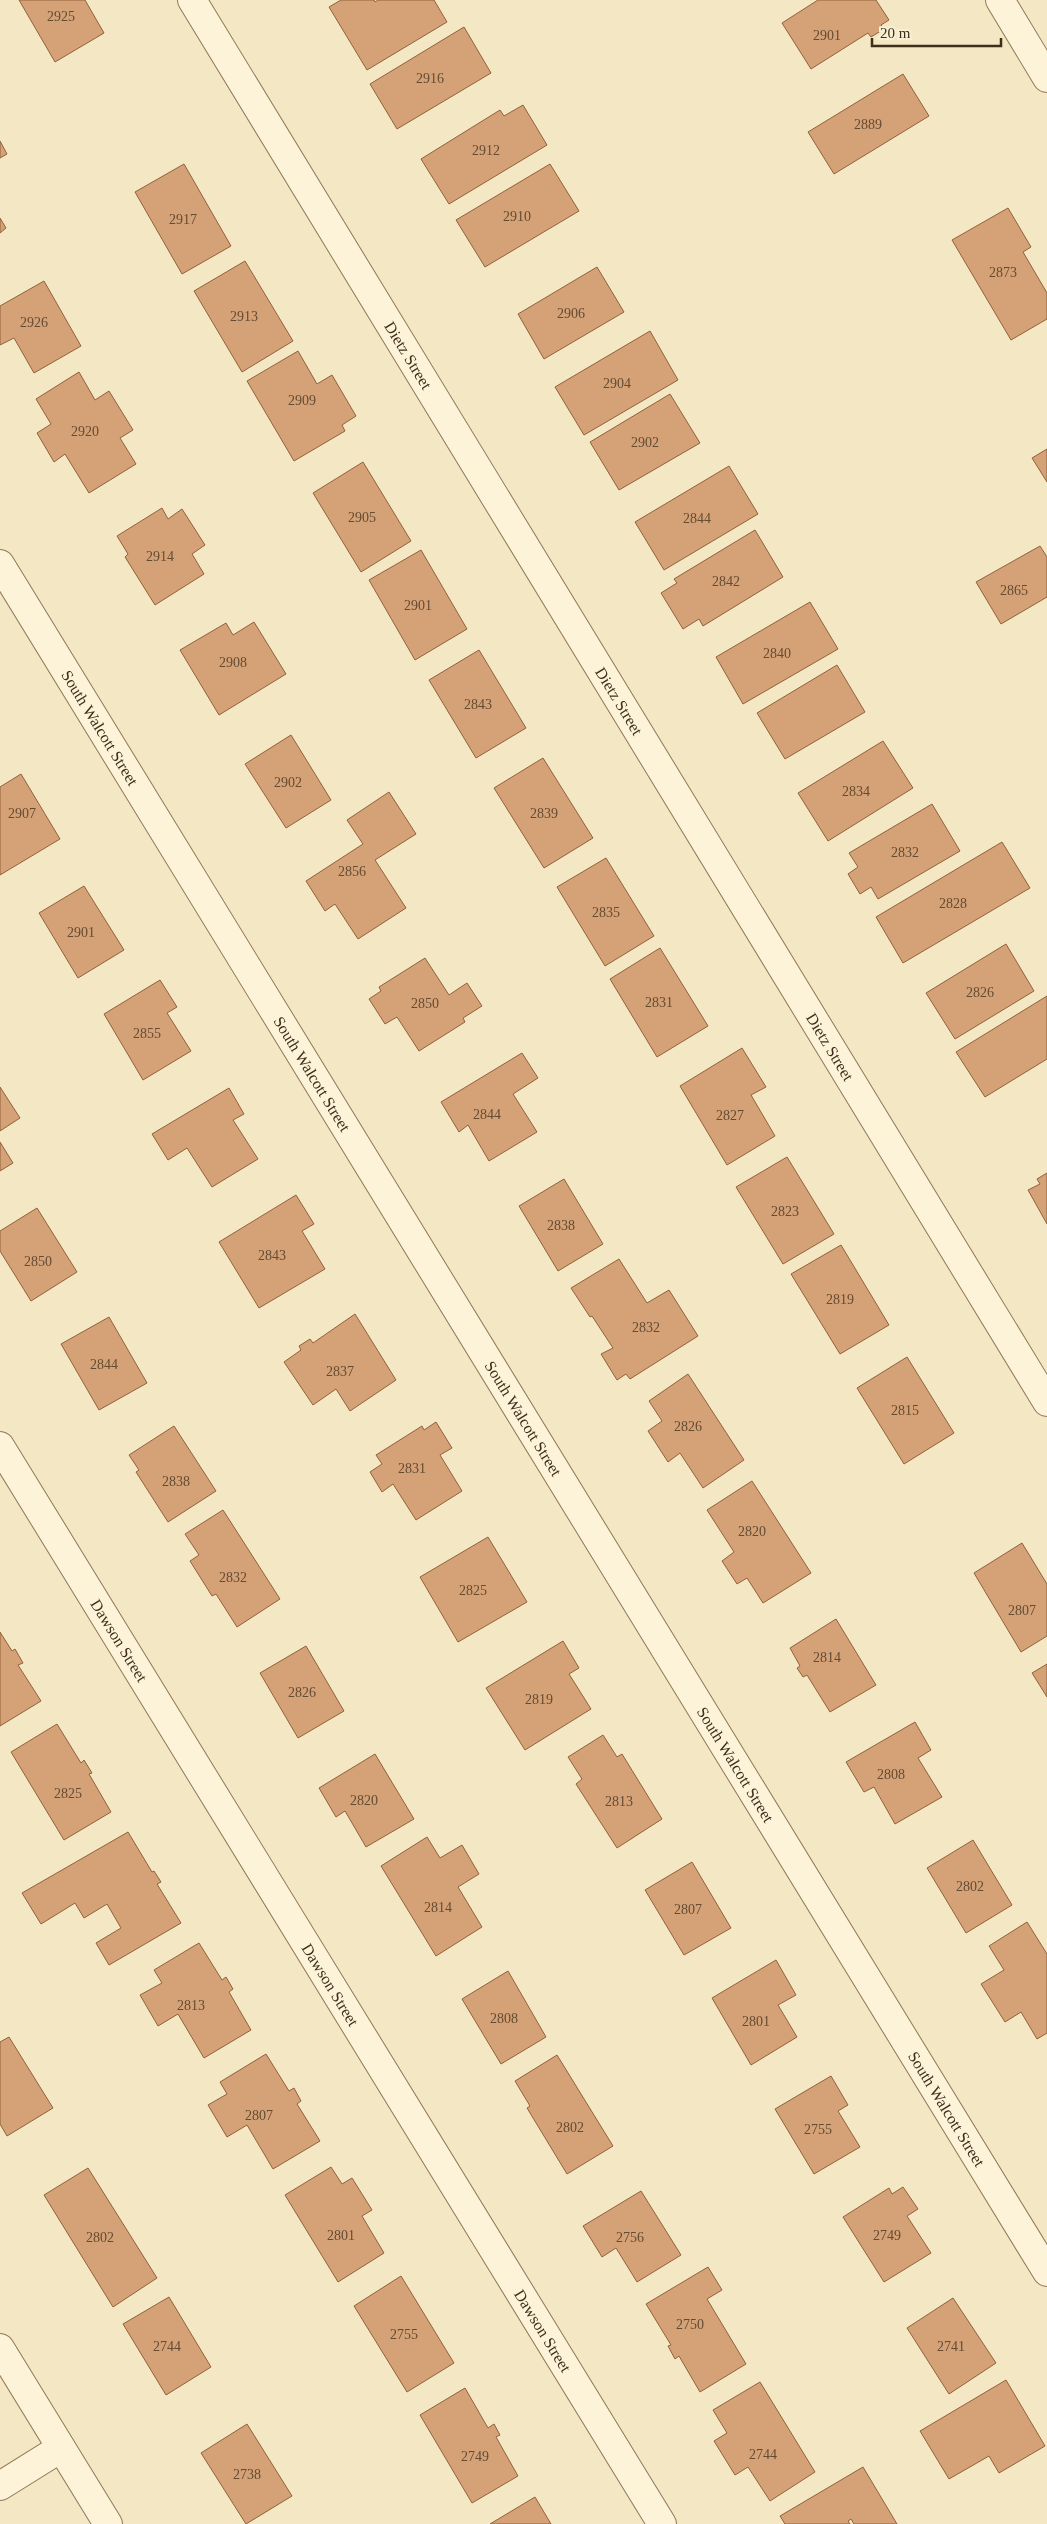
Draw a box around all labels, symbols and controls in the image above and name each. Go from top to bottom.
house number: 2925 [47,9,75,24]
scale bar [872,15,1001,47]
text: 20 m [880,25,911,41]
house number: 2901 [813,28,841,43]
house number: 2916 [416,71,444,86]
house number: 2889 [854,117,882,132]
house number: 2912 [472,143,500,158]
house number: 2910 [503,209,531,224]
house number: 2917 [169,212,197,227]
house number: 2873 [989,265,1017,280]
house number: 2906 [557,306,585,321]
house number: 2913 [230,309,258,324]
house number: 2926 [20,315,48,330]
street label: Dietz Street [382,318,436,393]
house number: 2904 [603,376,631,391]
house number: 2909 [288,393,316,408]
house number: 2920 [71,424,99,439]
house number: 2902 [631,435,659,450]
house number: 2905 [348,510,376,525]
house number: 2844 [683,511,711,526]
house number: 2914 [146,549,174,564]
house number: 2842 [712,574,740,589]
house number: 2865 [1000,583,1028,598]
house number: 2901 [404,598,432,613]
house number: 2840 [763,646,791,661]
house number: 2908 [219,655,247,670]
street label: Dietz Street [592,664,647,738]
street label: South Walcott Street [59,667,142,789]
house number: 2843 [464,697,492,712]
house number: 2902 [274,775,302,790]
house number: 2834 [842,784,870,799]
house number: 2907 [8,806,36,821]
house number: 2839 [530,806,558,821]
house number: 2832 [891,845,919,860]
house number: 2856 [338,864,366,879]
house number: 2828 [939,896,967,911]
house number: 2835 [592,905,620,920]
house number: 2901 [67,925,95,940]
house number: 2826 [966,985,994,1000]
house number: 2831 [645,995,673,1010]
house number: 2850 [411,996,439,1011]
street label: Dietz Street [803,1010,858,1084]
street label: South Walcott Street [271,1013,355,1135]
house number: 2855 [133,1026,161,1041]
house number: 2844 [473,1107,501,1122]
house number: 2827 [716,1108,744,1123]
house number: 2823 [771,1204,799,1219]
house number: 2838 [547,1218,575,1233]
house number: 2843 [258,1248,286,1263]
house number: 2850 [24,1254,52,1269]
house number: 2819 [826,1292,854,1307]
house number: 2832 [632,1320,660,1335]
house number: 2844 [90,1357,118,1372]
street label: South Walcott Street [482,1358,566,1479]
house number: 2837 [326,1364,354,1379]
house number: 2815 [891,1403,919,1418]
house number: 2826 [674,1419,702,1434]
house number: 2831 [398,1461,426,1476]
house number: 2838 [162,1474,190,1489]
house number: 2820 [738,1524,766,1539]
house number: 2832 [219,1570,247,1585]
house number: 2825 [459,1583,487,1598]
street label: Dawson Street [88,1596,151,1685]
house number: 2807 [1008,1603,1036,1618]
house number: 2814 [813,1650,841,1665]
house number: 2826 [288,1685,316,1700]
house number: 2819 [525,1692,553,1707]
street label: South Walcott Street [694,1704,778,1826]
house number: 2808 [877,1767,905,1782]
house number: 2825 [54,1786,82,1801]
house number: 2820 [350,1793,378,1808]
house number: 2813 [605,1794,633,1809]
house number: 2802 [956,1879,984,1894]
house number: 2814 [424,1900,452,1915]
house number: 2807 [674,1902,702,1917]
street label: Dawson Street [299,1940,363,2029]
house number: 2813 [177,1998,205,2013]
house number: 2808 [490,2011,518,2026]
house number: 2801 [742,2014,770,2029]
street label: South Walcott Street [905,2048,989,2170]
house number: 2807 [245,2108,273,2123]
house number: 2802 [556,2120,584,2135]
house number: 2755 [804,2122,832,2137]
house number: 2801 [327,2228,355,2243]
house number: 2749 [873,2228,901,2243]
house number: 2802 [86,2230,114,2245]
house number: 2756 [616,2230,644,2245]
street label: Dawson Street [511,2286,575,2375]
house number: 2750 [676,2317,704,2332]
house number: 2755 [390,2327,418,2342]
house number: 2744 [153,2339,181,2354]
house number: 2741 [937,2339,965,2354]
house number: 2744 [749,2447,777,2462]
house number: 2749 [461,2449,489,2464]
house number: 2738 [233,2467,261,2482]

